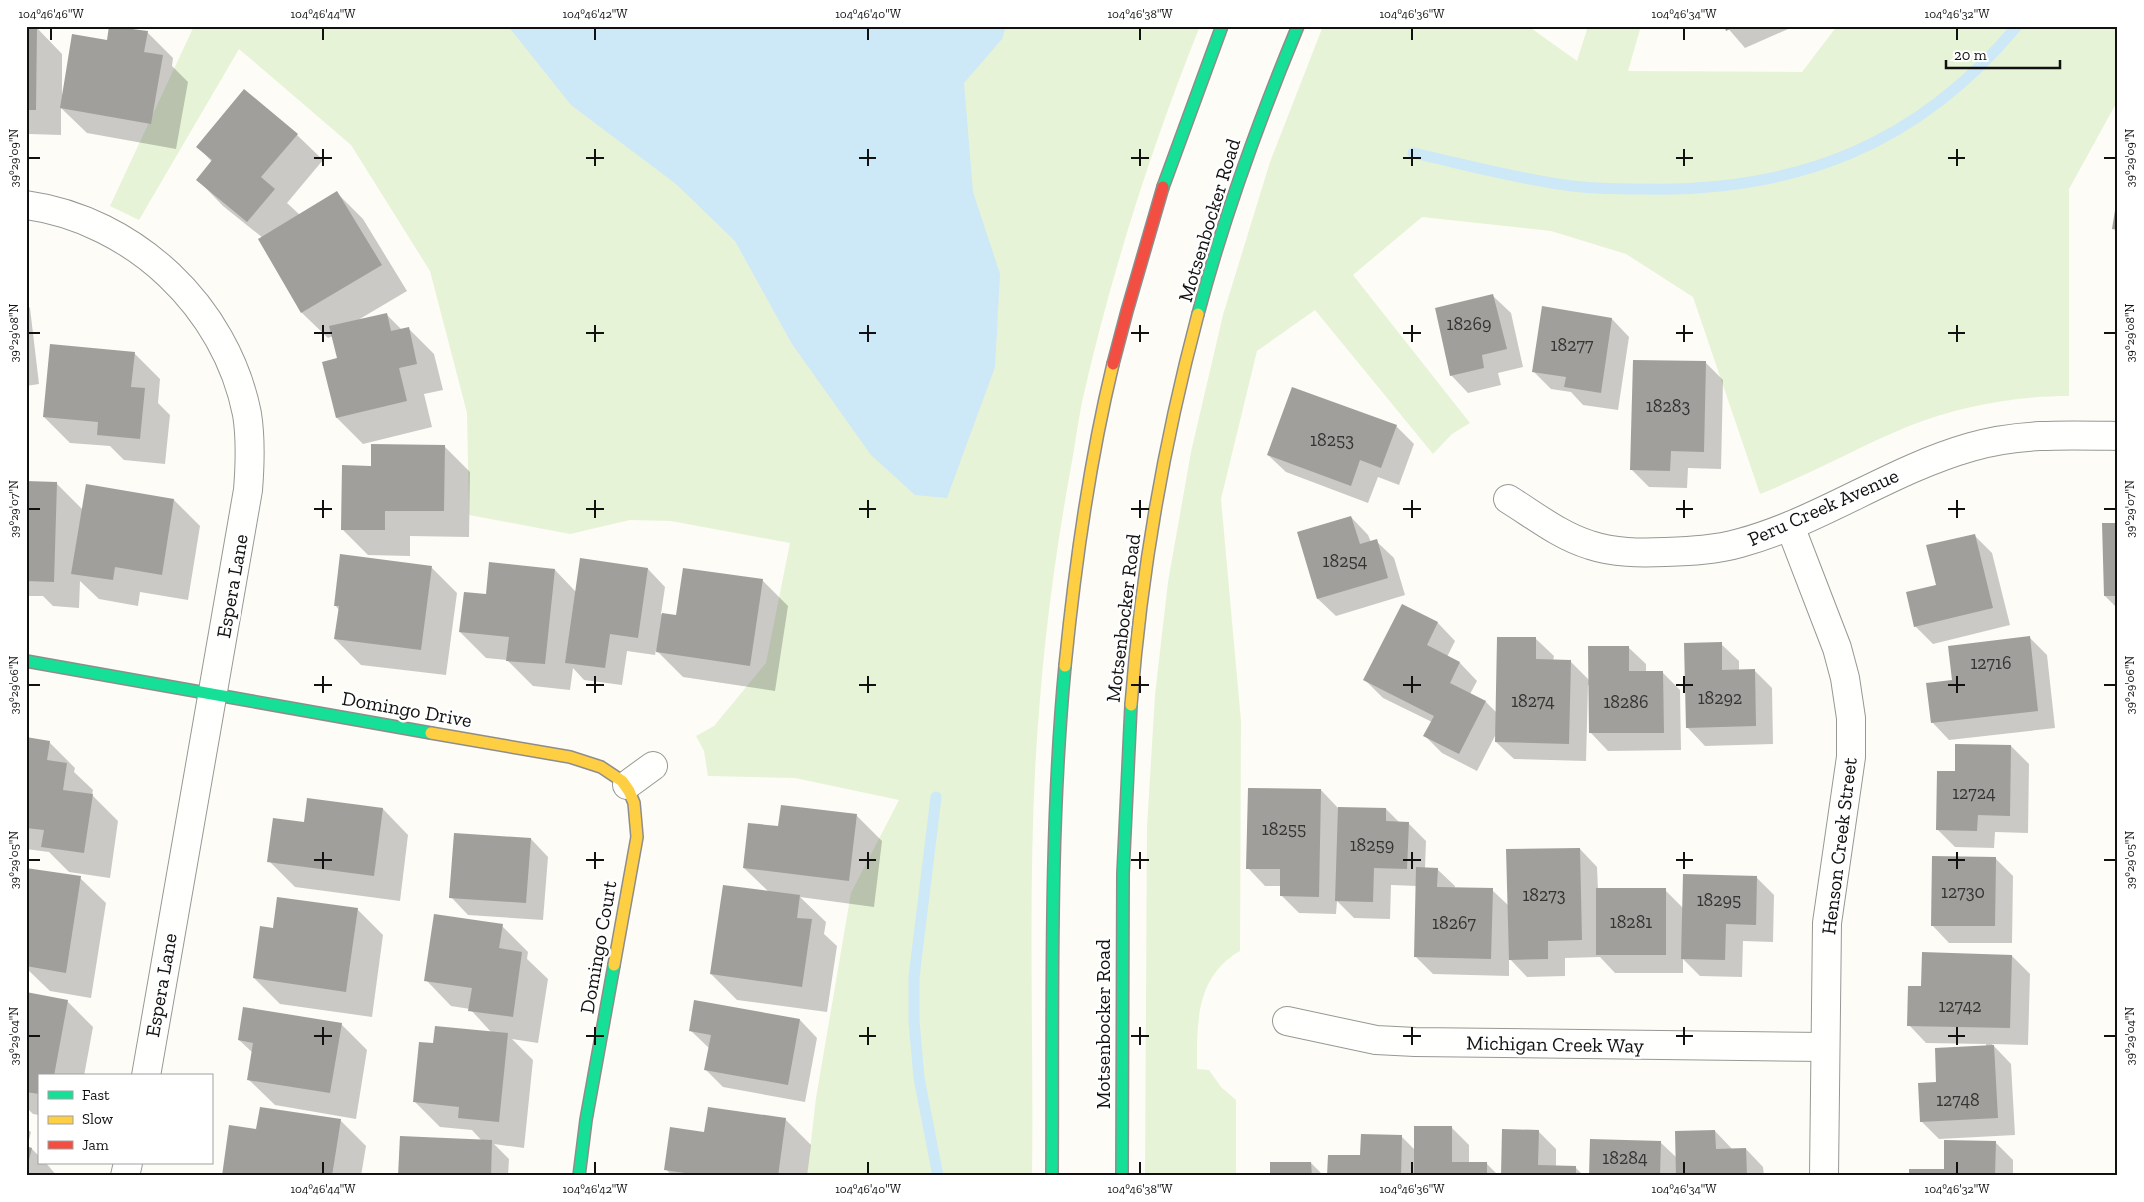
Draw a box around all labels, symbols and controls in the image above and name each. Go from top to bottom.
text: 104°46'46"W [18,7,84,21]
text: 104°46'44"W [290,7,356,21]
text: 104°46'42"W [562,7,628,21]
text: 104°46'40"W [835,7,902,21]
text: 104°46'38"W [1107,7,1173,21]
text: 104°46'36"W [1379,7,1445,21]
text: 104°46'34"W [1652,7,1717,21]
text: 104°46'32"W [1925,7,1990,21]
scale bar [1946,38,2060,70]
text: 20 m [1954,46,1987,64]
text: 39°29'09"N [7,129,21,187]
text: 39°29'09"N [2123,129,2137,187]
street label: Motsenbocker Road [1173,135,1245,305]
text: 39°29'08"N [7,304,21,362]
text: 39°29'08"N [2123,304,2137,362]
house number: 18269 [1447,313,1492,335]
house number: 18277 [1551,334,1594,356]
house number: 18283 [1646,395,1690,417]
house number: 18253 [1310,429,1354,451]
street label: Peru Creek Avenue [1744,463,1902,551]
text: 39°29'07"N [7,480,21,538]
text: 39°29'07"N [2123,480,2137,538]
street label: Espera Lane [211,532,253,640]
street label: Motsenbocker Road [1101,532,1145,704]
house number: 18254 [1323,550,1368,572]
house number: 12716 [1970,652,2012,674]
text: 39°29'06"N [7,656,21,714]
text: 39°29'06"N [2123,656,2137,714]
street label: Domingo Drive [340,686,474,732]
house number: 18292 [1698,687,1742,709]
house number: 18274 [1511,690,1555,712]
house number: 18286 [1603,691,1649,713]
street label: Henson Creek Street [1816,755,1862,936]
house number: 12724 [1952,782,1996,804]
house number: 18255 [1262,818,1306,840]
text: 39°29'05"N [7,831,21,889]
text: 39°29'05"N [2123,831,2137,889]
house number: 18259 [1350,834,1394,856]
street label: Domingo Court [574,878,622,1015]
house number: 12730 [1941,881,1985,903]
house number: 18273 [1522,884,1566,906]
house number: 18295 [1697,889,1741,911]
house number: 18281 [1610,911,1652,933]
house number: 18267 [1432,912,1476,934]
street label: Espera Lane [140,931,182,1039]
street label: Motsenbocker Road [1091,939,1115,1109]
house number: 12742 [1938,995,1982,1017]
text: 39°29'04"N [7,1007,21,1065]
text: 39°29'04"N [2123,1007,2137,1065]
street label: Michigan Creek Way [1466,1030,1645,1058]
legend [38,1074,212,1164]
text: Fast [82,1086,110,1104]
house number: 12748 [1936,1089,1980,1111]
text: Slow [82,1110,114,1128]
text: Jam [82,1136,109,1154]
house number: 18284 [1602,1147,1648,1169]
text: 104°46'44"W [290,1182,356,1196]
text: 104°46'42"W [562,1182,628,1196]
text: 104°46'40"W [835,1182,902,1196]
text: 104°46'38"W [1107,1182,1173,1196]
text: 104°46'36"W [1379,1182,1445,1196]
text: 104°46'34"W [1652,1182,1717,1196]
text: 104°46'32"W [1925,1182,1990,1196]

